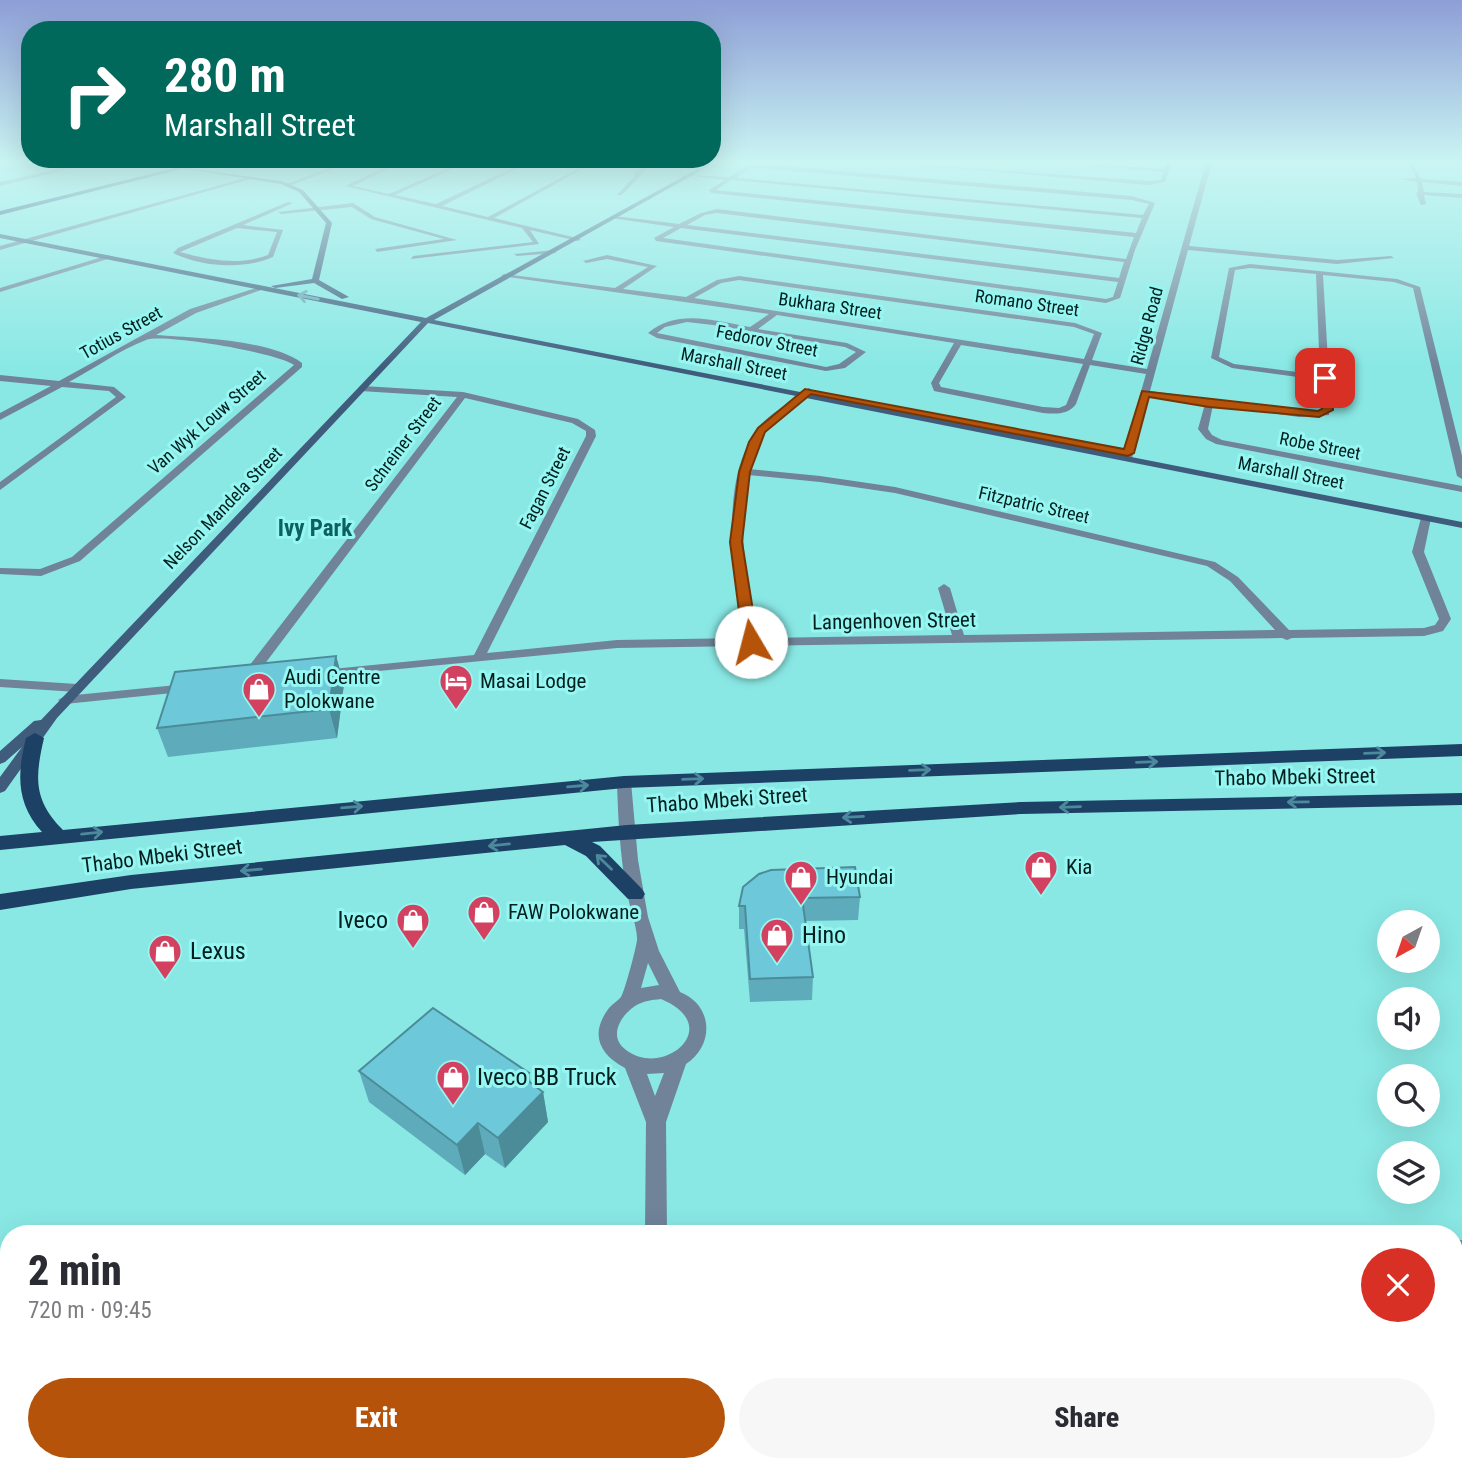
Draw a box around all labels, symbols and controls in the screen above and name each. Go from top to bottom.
text: 280 m [164,47,286,104]
icon: right [49,49,140,140]
text: Marshall Street [164,106,356,144]
street label: Ridge Road [1126,284,1167,367]
street label: Romano Street [974,285,1080,320]
street label: Bukhara Street [777,288,883,323]
one-way arrow [297,289,320,303]
street label: Totius Street [76,302,165,364]
street label: Fedorov Street [714,320,820,361]
street label: Marshall Street [679,343,789,384]
pin [1295,348,1355,408]
icon: arrive [1306,359,1344,397]
street label: Van Wyk Louw Street [144,365,270,478]
street label: Schreiner Street [360,392,445,495]
street label: Robe Street [1278,427,1362,464]
street label: Nelson Mandela Street [159,442,286,573]
street label: Fagan Street [515,443,574,532]
street label: Marshall Street [1236,452,1346,493]
street label: Fitzpatric Street [977,482,1092,527]
district label: Ivy Park [278,515,353,542]
position arrow [714,605,788,679]
street label: Langenhoven Street [812,608,976,634]
hotel icon: Masai Lodge [437,662,475,711]
place label: Audi Centre Polokwane [284,665,381,713]
place label: Masai Lodge [480,669,586,693]
shop icon: Audi Centre Polokwane [240,670,278,719]
one-way arrow [1363,746,1386,759]
one-way arrow [1136,756,1159,769]
one-way arrow [908,764,931,777]
street label: Thabo Mbeki Street [1214,764,1376,790]
one-way arrow [681,772,704,785]
one-way arrow [566,779,589,792]
street label: Thabo Mbeki Street [646,782,808,818]
one-way arrow [1286,795,1309,808]
one-way arrow [340,800,363,813]
one-way arrow [1059,800,1082,814]
one-way arrow [842,810,865,823]
one-way arrow [80,827,103,840]
street label: Thabo Mbeki Street [81,834,243,878]
one-way arrow [488,839,511,852]
shop icon: Kia [1022,848,1060,897]
one-way arrow [595,854,613,870]
place label: Kia [1066,855,1092,879]
shop icon: Hyundai [782,858,820,907]
one-way arrow [240,864,263,877]
place label: Hyundai [826,865,893,889]
shop icon: FAW Polokwane [465,893,503,942]
place label: FAW Polokwane [508,900,639,924]
shop icon: Iveco [394,901,432,950]
place label: Iveco [338,906,388,934]
north arrow [1377,910,1440,973]
map controls [1377,910,1440,1204]
shop icon: Hino [758,916,796,965]
place label: Hino [802,921,846,949]
shop icon: Lexus [146,932,184,981]
place label: Lexus [190,937,246,965]
button: sound [1377,987,1440,1050]
shop icon: Iveco BB Truck [434,1058,472,1107]
place label: Iveco BB Truck [477,1063,617,1091]
button: search [1377,1064,1440,1127]
button: layers [1377,1141,1440,1204]
text: 2 min [28,1246,122,1295]
button: close [1361,1248,1435,1322]
text: 720 m · 09:45 [28,1297,152,1324]
button: Exit [28,1378,725,1458]
button: Share [739,1378,1435,1458]

